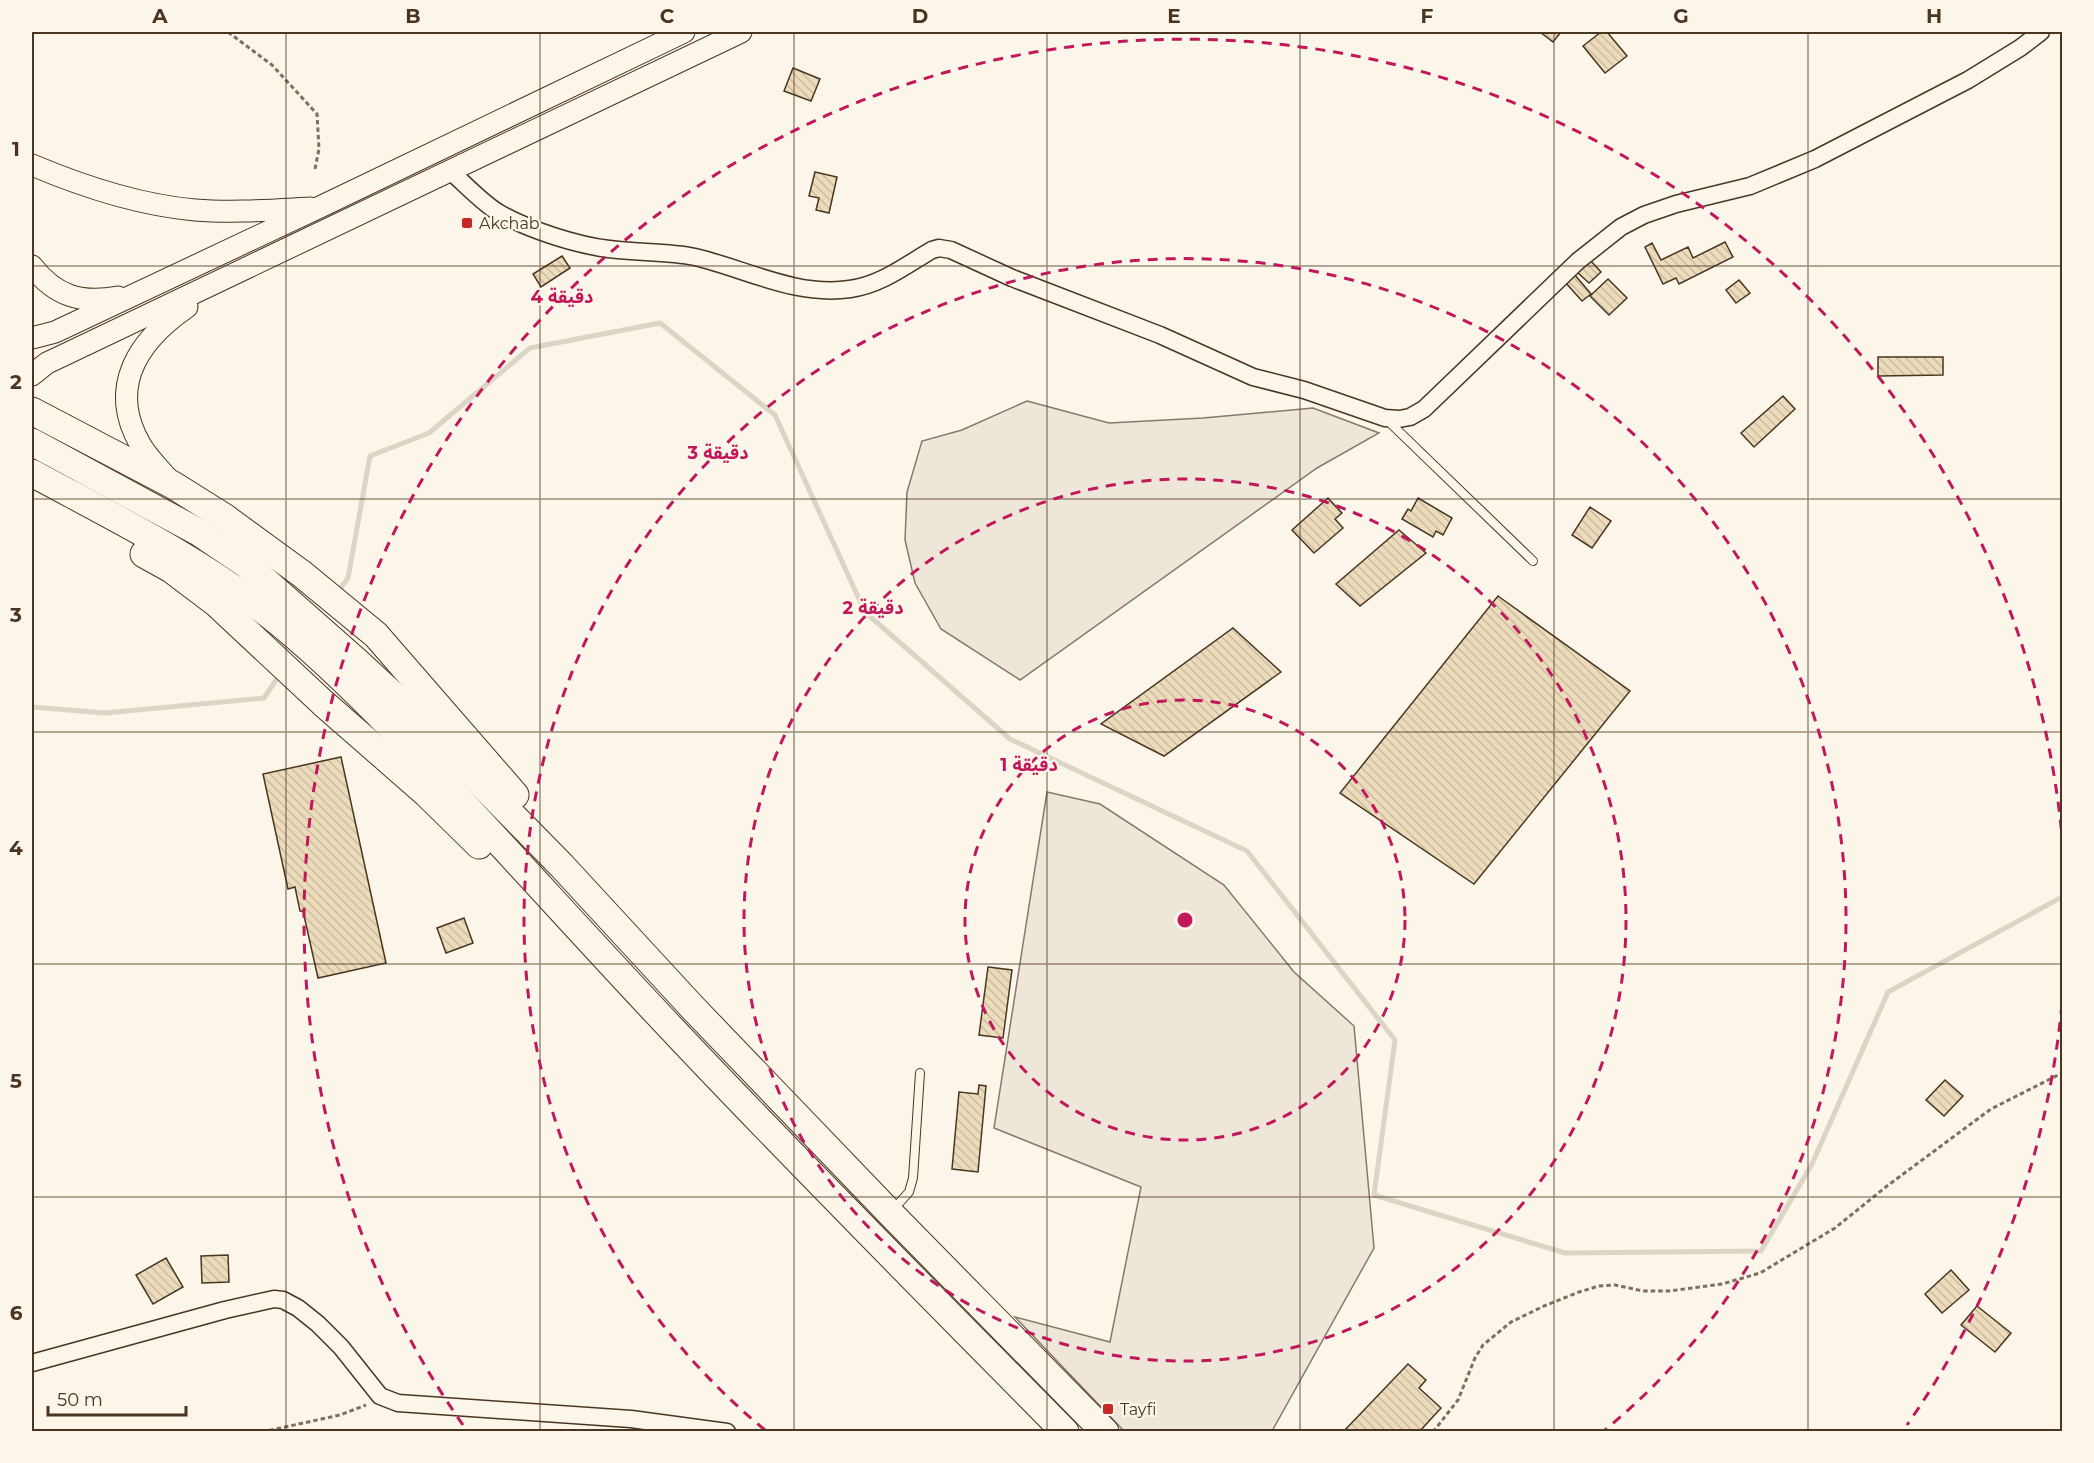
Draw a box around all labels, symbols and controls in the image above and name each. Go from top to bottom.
text: A [151,4,168,28]
text: B [405,4,421,28]
text: C [660,4,675,28]
text: D [912,4,928,28]
text: E [1167,4,1181,28]
text: F [1421,4,1434,28]
text: G [1673,4,1689,28]
text: H [1926,4,1942,28]
text: 1 [12,137,20,161]
place label: Akchab [479,214,540,233]
marker: Akchab [460,216,474,230]
text: 4 دقيقة [531,286,593,308]
text: 2 [10,370,22,394]
text: 3 دقيقة [686,442,749,464]
text: 2 دقيقة [842,597,904,619]
text: 3 [9,603,22,627]
text: 1 دقيقة [1000,754,1058,776]
text: 4 [9,836,23,860]
centre of rings [1175,910,1195,930]
text: 5 [10,1069,22,1093]
text: 6 [10,1301,23,1325]
scale bar [48,1379,186,1417]
text: 50 m [57,1389,103,1411]
place label: Tayfi [1120,1400,1156,1419]
marker: Tayfi [1101,1402,1115,1416]

